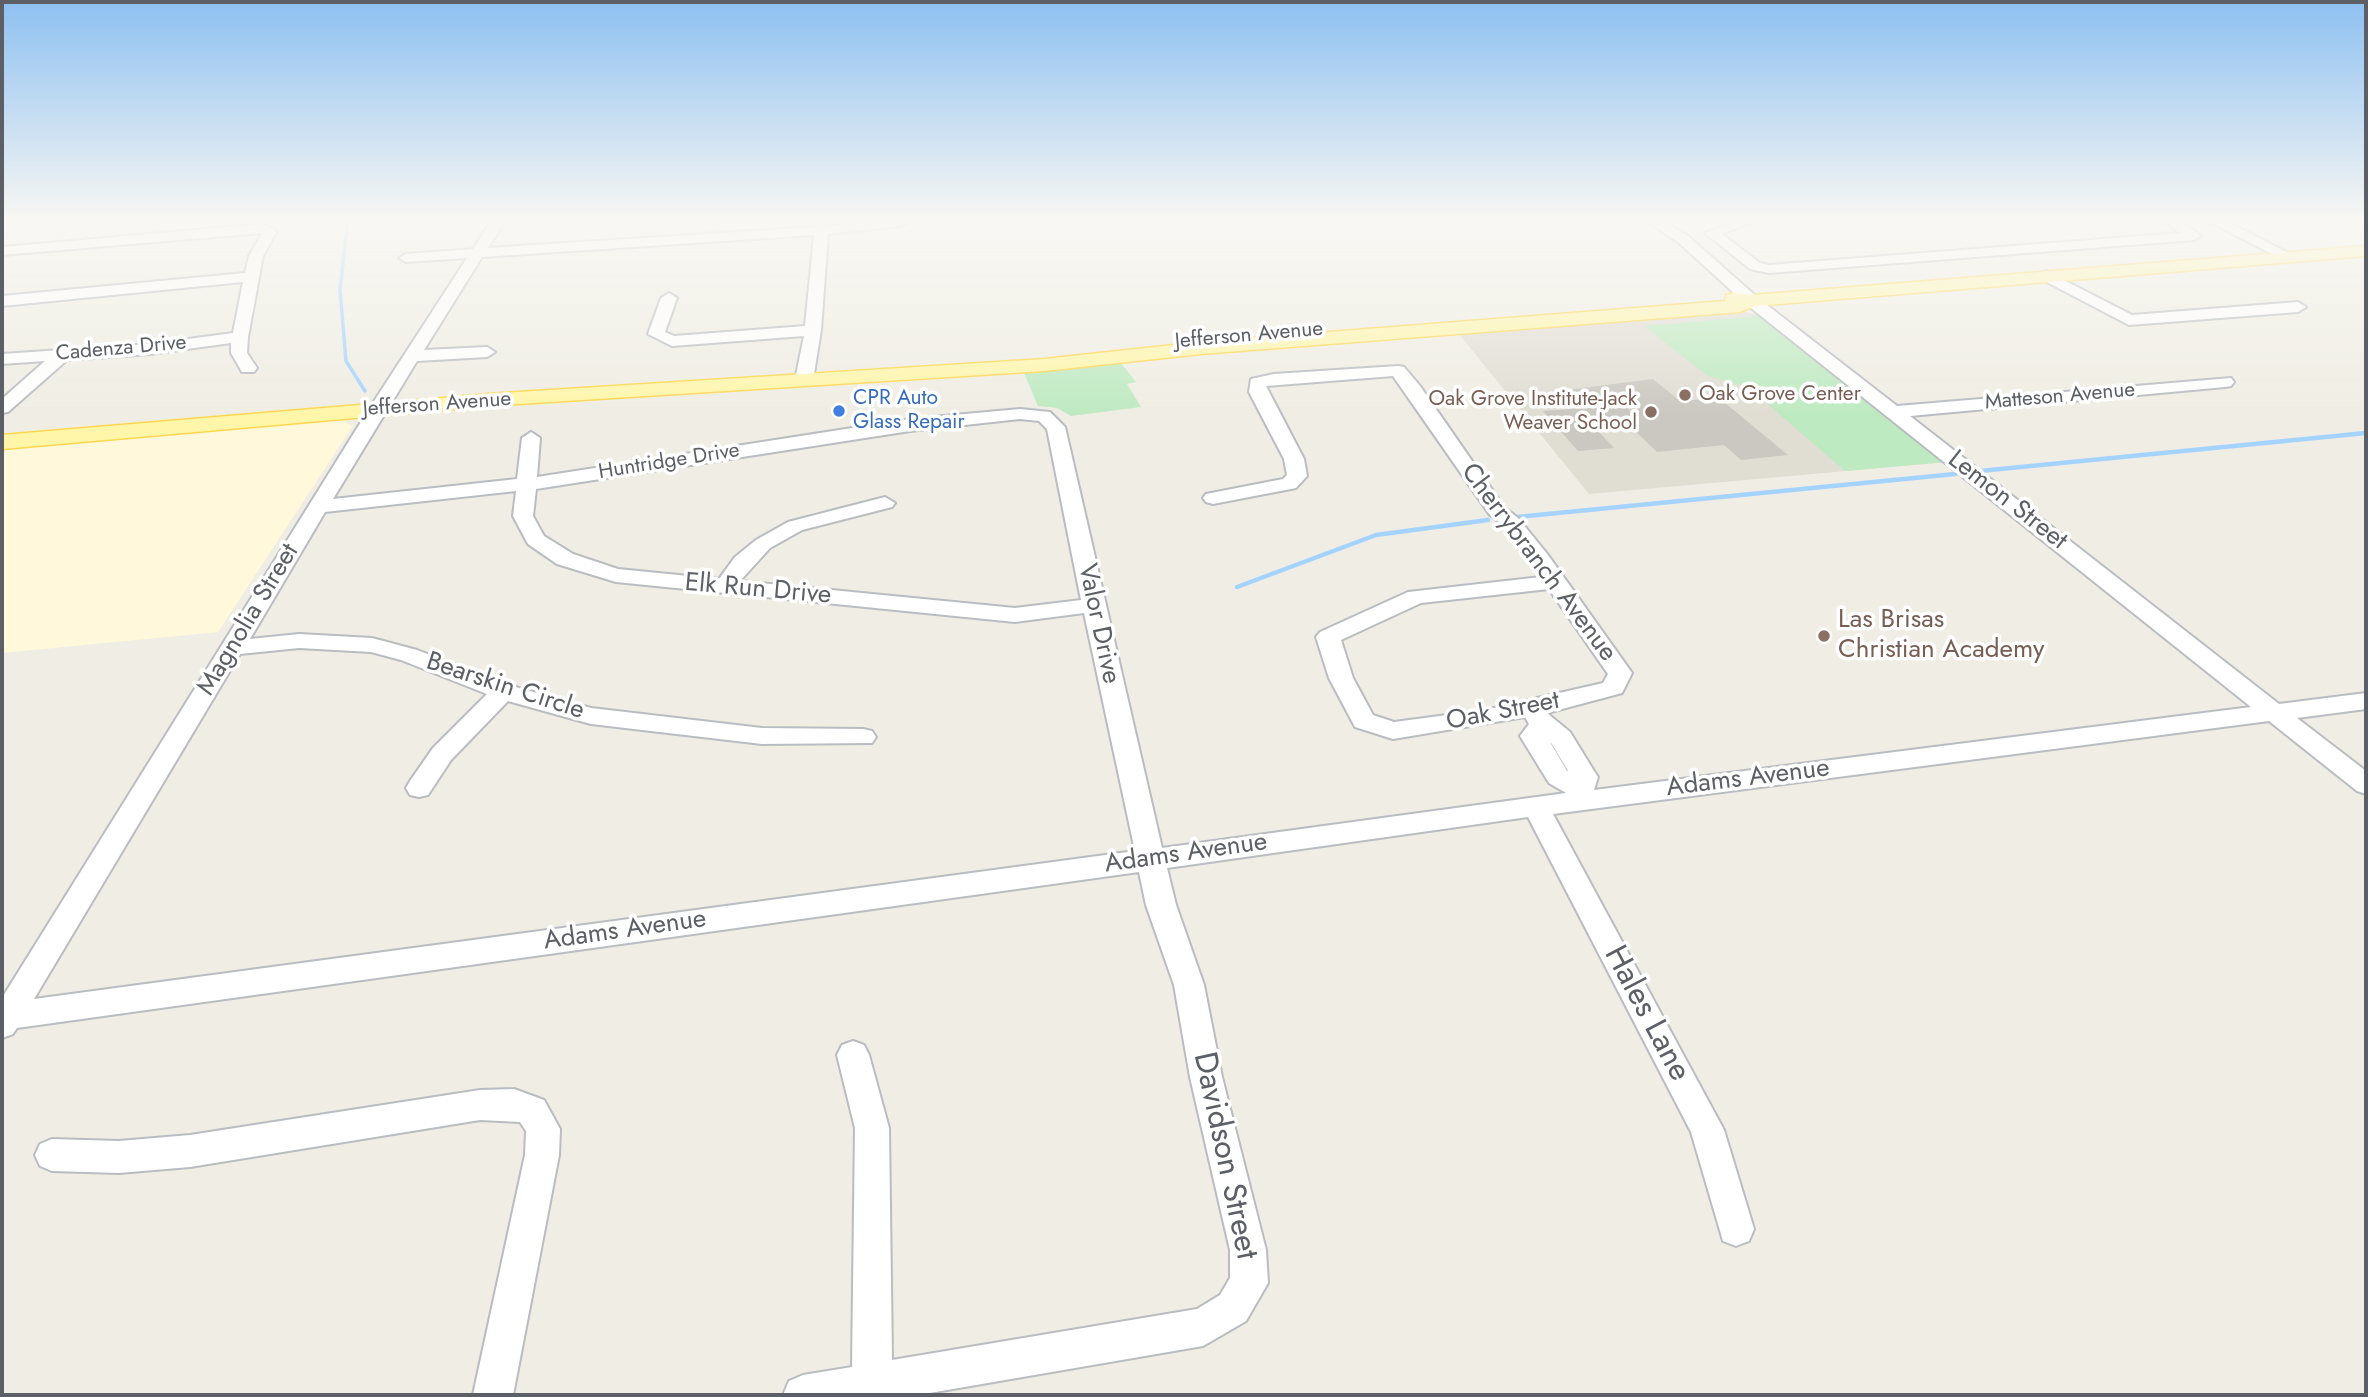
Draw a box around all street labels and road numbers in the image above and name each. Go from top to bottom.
street label: Jefferson Avenue [1174,317,1324,355]
street label: Cadenza Drive [55,331,187,367]
street label: Matteson Avenue [1984,378,2136,416]
street label: Jefferson Avenue [362,387,512,423]
street label: Huntridge Drive [597,438,741,486]
street label: Lemon Street [1941,445,2073,557]
street label: Cherrybranch Avenue [1453,458,1623,668]
street label: Magnolia Street [192,539,306,701]
street label: Valor Drive [1070,561,1126,687]
street label: Elk Run Drive [683,568,833,612]
street label: Bearskin Circle [422,647,588,727]
street label: Oak Street [1444,686,1562,738]
street label: Adams Avenue [1665,754,1831,804]
street label: Adams Avenue [1103,827,1269,881]
street label: Adams Avenue [542,904,708,958]
street label: Hales Lane [1594,940,1698,1088]
street label: Davidson Street [1183,1049,1265,1263]

